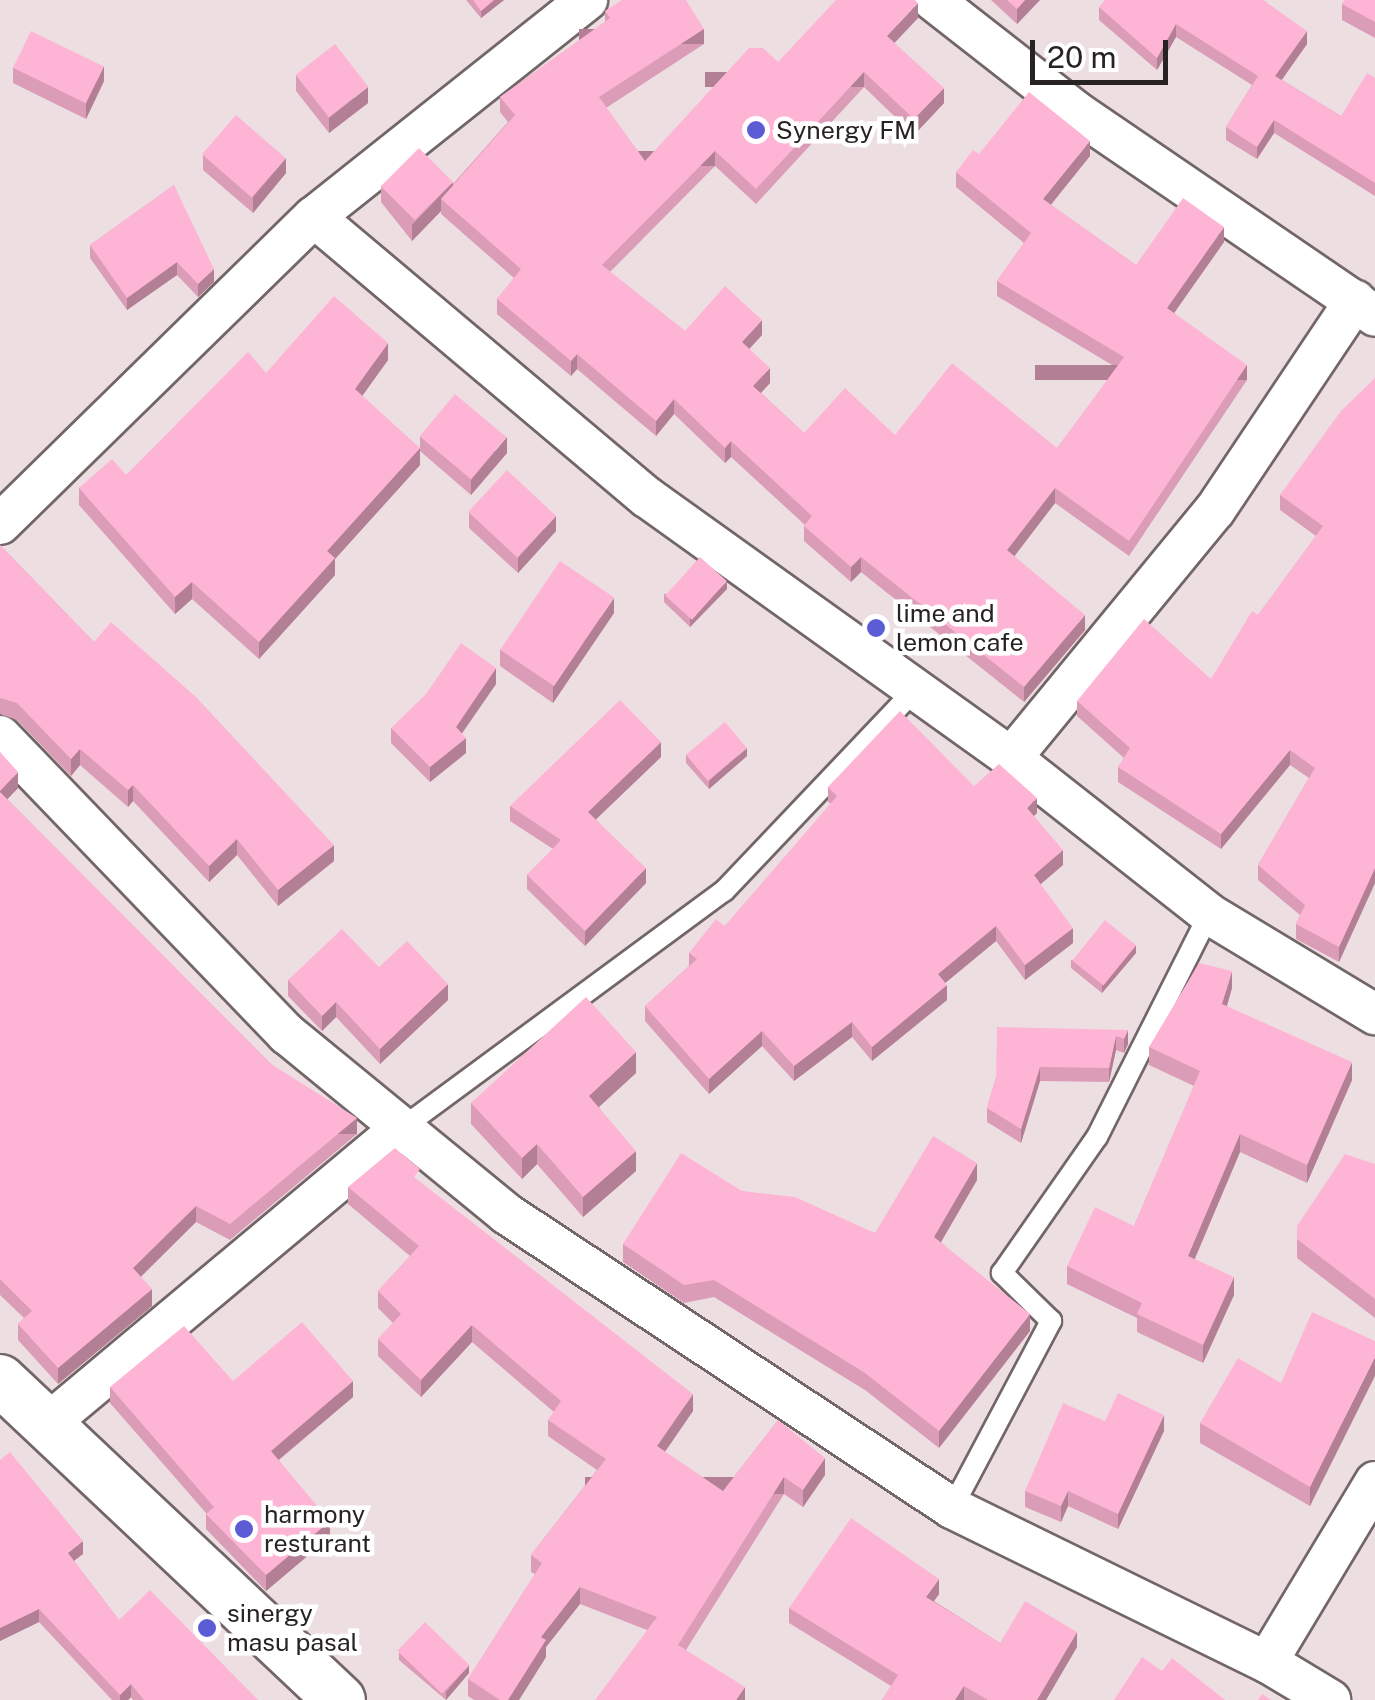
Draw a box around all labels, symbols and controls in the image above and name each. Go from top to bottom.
scale bar [1035,20,1172,82]
text: 20 m [1047,39,1116,75]
place label: Synergy FM [776,115,916,145]
marker: Synergy FM [745,119,767,141]
place label: lime and lemon cafe [896,599,1024,658]
marker: lime and lemon cafe [865,617,887,639]
place label: harmony resturant [264,1500,371,1559]
marker: harmony resturant [233,1518,255,1540]
place label: sinergy masu pasal [227,1599,358,1658]
marker: sinergy masu pasal [196,1617,218,1639]

